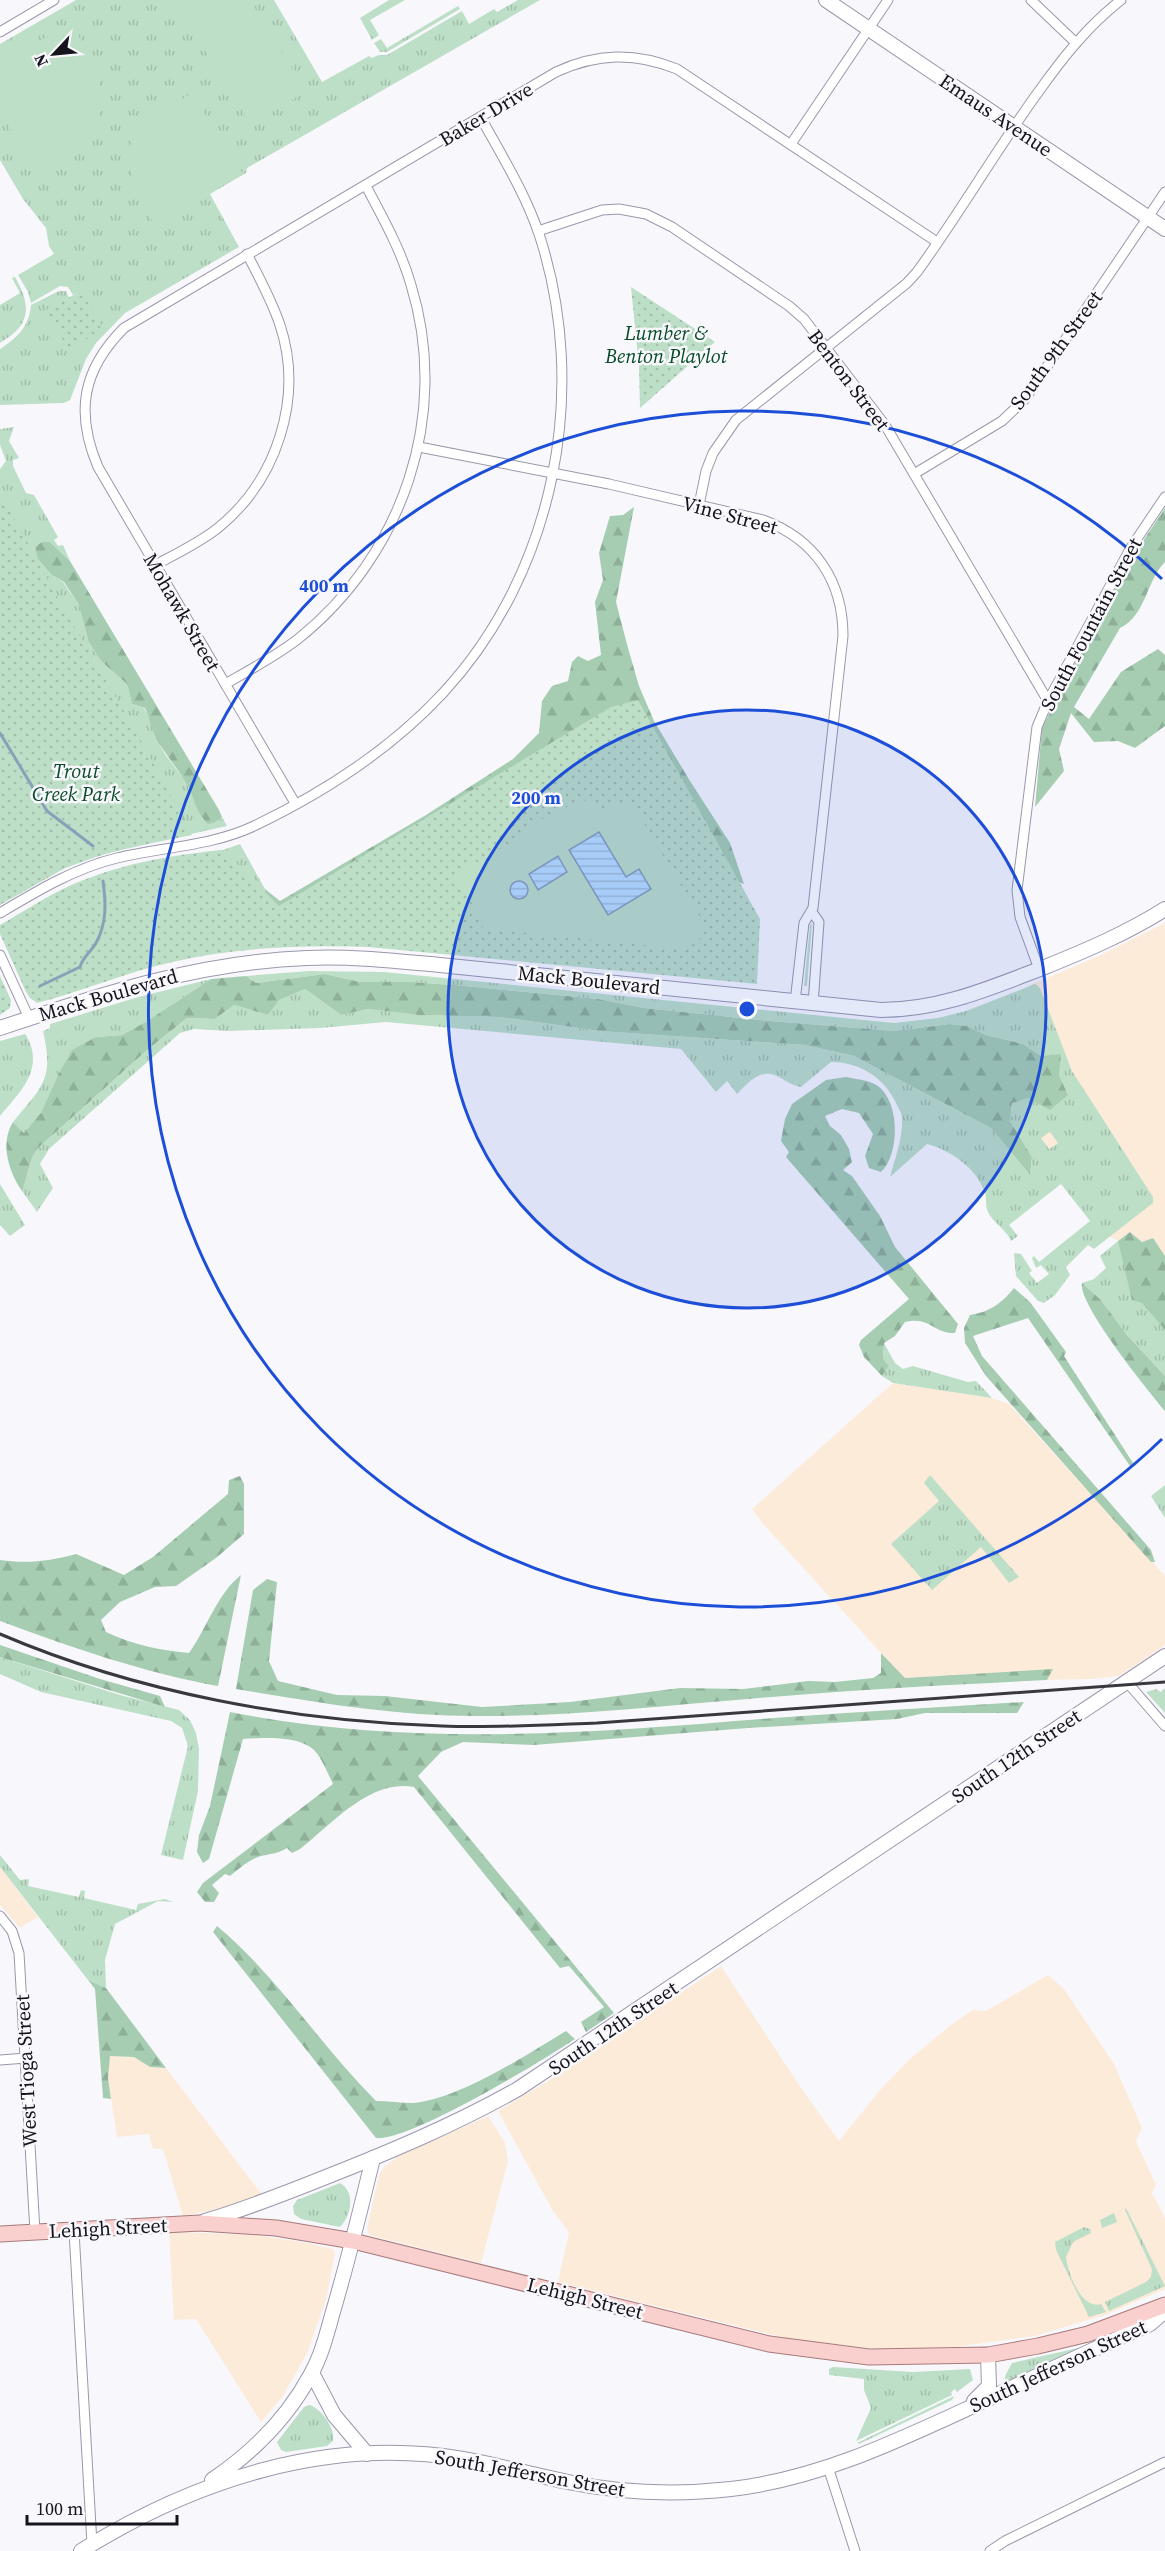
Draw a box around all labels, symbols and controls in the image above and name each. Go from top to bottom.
north arrow [24,24,84,84]
text: N [28,50,53,71]
street label: Emaus Avenue [934,67,1058,163]
street label: Baker Drive [434,75,538,153]
street label: South 9th Street [1003,284,1109,415]
park label: Lumber & Benton Playlot [604,319,728,370]
street label: Benton Street [801,323,897,437]
street label: Vine Street [679,489,781,541]
street label: South Fountain Street [1034,532,1149,715]
street label: Mohawk Street [137,548,227,677]
text: 400 m [299,573,349,598]
park label: Trout Creek Park [32,757,121,808]
text: 200 m [511,785,561,810]
street label: Mack Boulevard [516,959,662,1001]
street label: Mack Boulevard [35,962,181,1028]
centre of rings [737,999,757,1019]
street label: South 12th Street [946,1702,1087,1810]
street label: South 12th Street [543,1974,684,2082]
street label: West Tioga Street [8,1993,44,2148]
street label: Lehigh Street [48,2211,168,2245]
street label: Lehigh Street [524,2270,646,2326]
street label: South Jefferson Street [965,2312,1152,2419]
street label: South Jefferson Street [433,2443,628,2504]
scale bar [27,2488,177,2526]
text: 100 m [36,2496,83,2521]

